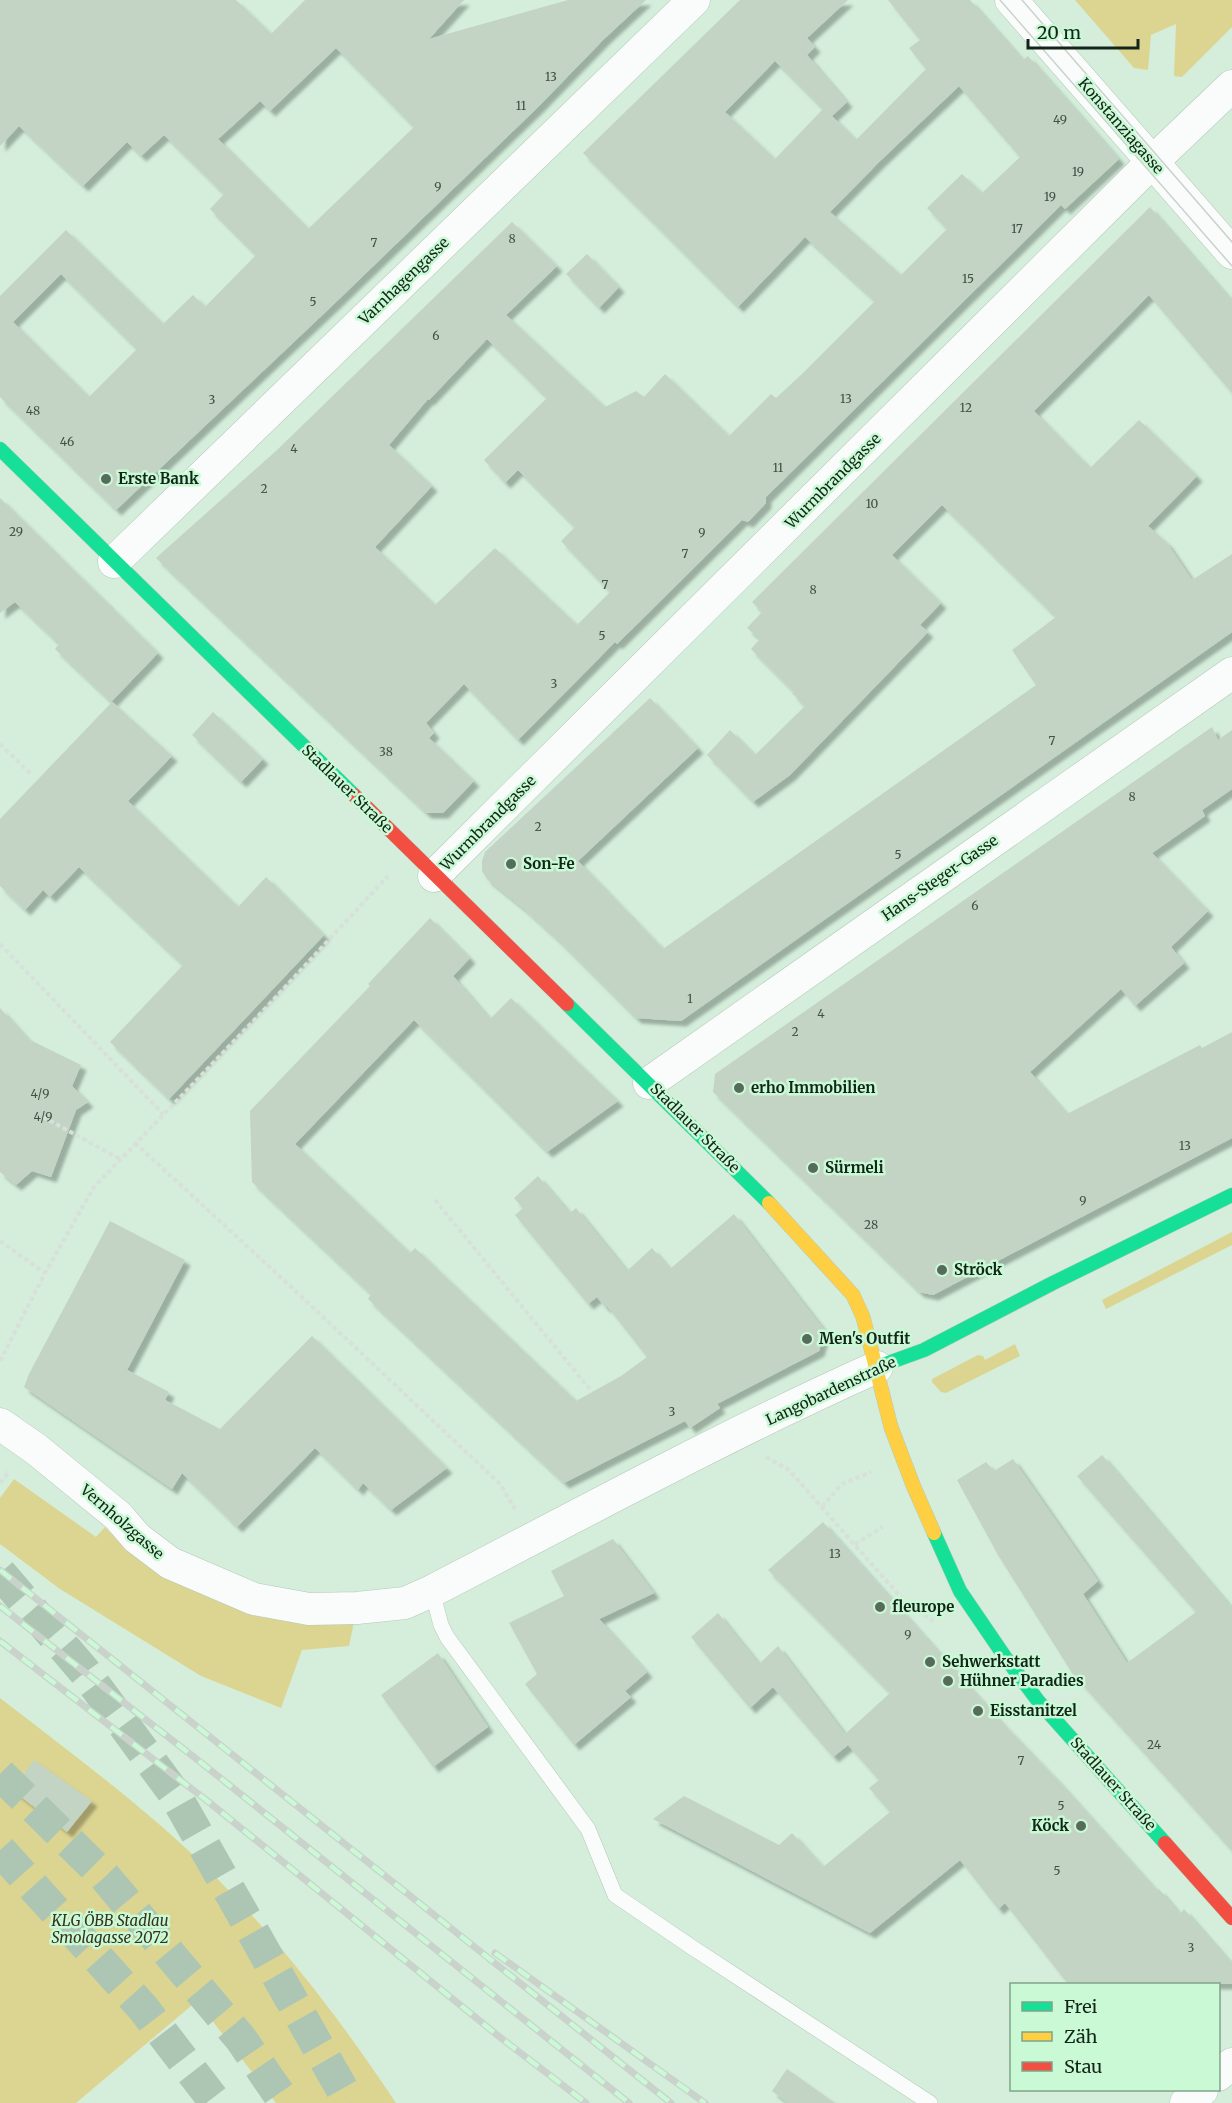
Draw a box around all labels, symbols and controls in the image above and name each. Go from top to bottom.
scale bar [1028,12,1138,50]
text: 20 m [1037,21,1081,44]
house number: 13 [545,69,557,84]
street label: Konstanziagasse [1074,74,1168,178]
house number: 11 [516,98,527,113]
house number: 49 [1053,112,1067,127]
house number: 19 [1072,164,1084,179]
house number: 9 [434,179,442,194]
house number: 19 [1044,189,1056,204]
house number: 17 [1011,221,1023,236]
house number: 8 [508,231,516,246]
street label: Varnhagengasse [354,233,453,329]
house number: 7 [371,235,378,250]
house number: 15 [962,271,974,286]
house number: 5 [309,294,317,309]
house number: 6 [432,328,440,343]
house number: 13 [840,391,852,406]
house number: 3 [209,392,216,407]
house number: 12 [960,400,972,415]
house number: 48 [26,403,40,418]
street label: Wurmbrandgasse [780,429,885,533]
house number: 46 [60,434,74,449]
house number: 4 [290,441,298,456]
house number: 11 [773,460,784,475]
place label: Erste Bank [118,469,199,488]
marker: Erste Bank [99,472,113,486]
house number: 2 [260,481,268,496]
house number: 10 [866,496,879,511]
house number: 29 [9,524,23,539]
house number: 9 [698,525,706,540]
house number: 7 [682,546,689,561]
house number: 7 [602,577,609,592]
house number: 8 [809,582,817,597]
house number: 5 [598,628,606,643]
house number: 3 [551,676,558,691]
house number: 7 [1049,733,1056,748]
street label: Stadlauer Straße [298,740,397,837]
house number: 38 [379,744,393,759]
street label: Wurmbrandgasse [435,771,540,875]
house number: 8 [1128,789,1136,804]
house number: 2 [534,819,542,834]
street label: Hans-Steger-Gasse [878,830,1002,925]
house number: 5 [894,847,902,862]
place label: Son-Fe [523,854,575,873]
marker: Son-Fe [504,857,518,871]
house number: 6 [971,898,979,913]
house number: 1 [687,991,693,1006]
house number: 4 [817,1006,825,1021]
house number: 2 [791,1024,799,1039]
place label: erho Immobilien [751,1078,875,1097]
street label: Stadlauer Straße [647,1079,744,1177]
marker: erho Immobilien [732,1081,746,1095]
house number: 4/9 [31,1086,49,1101]
house number: 4/9 [34,1109,52,1124]
house number: 13 [1179,1138,1191,1153]
place label: Sürmeli [825,1158,884,1177]
marker: Sürmeli [806,1161,820,1175]
house number: 9 [1079,1193,1087,1208]
house number: 28 [864,1217,878,1232]
place label: Ströck [954,1260,1003,1279]
marker: Ströck [935,1263,949,1277]
place label: Men's Outfit [819,1329,910,1348]
marker: Men's Outfit [800,1332,814,1346]
street label: Langobardenstraße [763,1352,899,1429]
house number: 3 [669,1404,676,1419]
street label: Vernholzgasse [76,1479,168,1563]
house number: 13 [829,1546,841,1561]
place label: fleurope [892,1597,954,1616]
marker: fleurope [873,1600,887,1614]
house number: 9 [904,1627,912,1642]
place label: Sehwerkstatt [942,1652,1041,1671]
marker: Sehwerkstatt [923,1655,937,1669]
place label: Hühner Paradies [960,1671,1084,1690]
marker: Hühner Paradies [941,1674,955,1688]
place label: Eisstanitzel [990,1701,1077,1720]
marker: Eisstanitzel [971,1704,985,1718]
street label: Stadlauer Straße [1066,1733,1160,1834]
house number: 24 [1147,1737,1162,1752]
house number: 7 [1018,1753,1025,1768]
house number: 5 [1057,1798,1065,1813]
place label: Köck [1031,1816,1069,1835]
marker: Köck [1074,1819,1088,1833]
house number: 5 [1053,1863,1061,1878]
park label: KLG ÖBB Stadlau Smolagasse 2072 [50,1911,169,1947]
house number: 3 [1188,1940,1195,1955]
legend [1010,1983,1220,2091]
text: Frei [1064,1995,1098,2018]
text: Zäh [1064,2025,1098,2048]
text: Stau [1064,2055,1102,2078]

